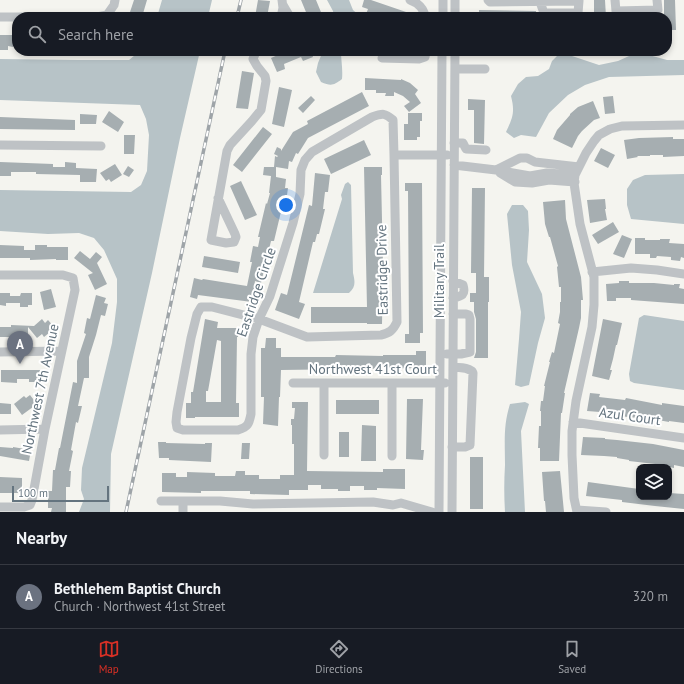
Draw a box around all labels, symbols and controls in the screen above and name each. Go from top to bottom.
search box [12,12,672,56]
icon: search [26,23,48,45]
text: Search here [58,25,134,44]
your location [276,195,296,215]
street label: Eastridge Drive [372,224,392,316]
street label: Military Trail [430,244,448,318]
street label: Eastridge Circle [232,245,280,339]
street label: Northwest 7th Avenue [18,322,62,456]
pin: A [7,331,33,364]
street label: Northwest 41st Court [309,360,437,378]
street label: Azul Court [598,403,662,429]
map controls [636,464,672,500]
button: layers [636,464,672,500]
scale bar [12,484,109,503]
text: 100 m [18,486,48,500]
text: Nearby [16,527,67,549]
text: Bethlehem Baptist Church [54,579,221,598]
text: A [25,588,33,605]
text: 320 m [633,588,668,605]
text: Church · Northwest 41st Street [54,598,225,615]
tab: Map [98,638,120,676]
tab: Directions [315,638,363,676]
tab: Saved [558,638,586,676]

